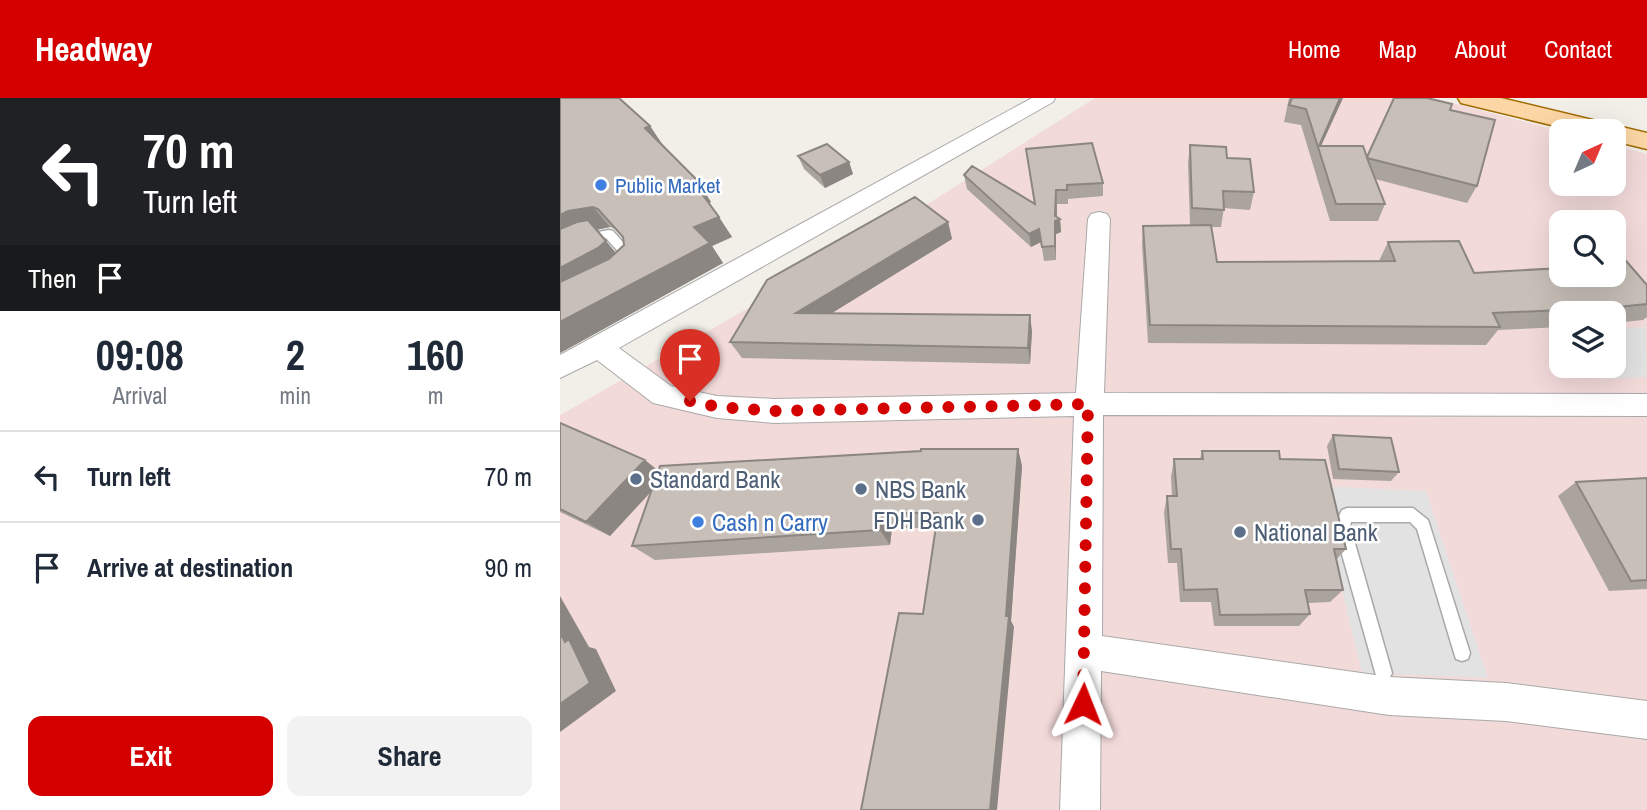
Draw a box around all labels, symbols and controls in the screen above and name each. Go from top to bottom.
text: Headway [35,27,152,71]
text: Home [1288,33,1340,65]
text: Map [1378,33,1417,65]
text: About [1455,33,1506,65]
text: Contact [1544,33,1612,65]
text: 70 m [143,117,235,183]
north arrow [1549,119,1626,196]
map controls [1549,119,1626,378]
icon: left [28,126,119,217]
place label: Public Market [615,171,720,200]
marker: Public Market [593,177,609,193]
text: Turn left [143,180,237,223]
button: search [1549,210,1626,287]
icon: arrive [91,259,129,297]
text: Then [28,261,77,296]
button: layers [1549,301,1626,378]
text: 09:08 [96,327,184,383]
text: 2 [286,327,305,383]
text: 160 [407,327,464,383]
pin [660,329,720,401]
icon: arrive [671,340,709,378]
text: Arrival [113,380,167,411]
text: min [280,380,311,411]
text: m [428,380,443,411]
icon: left [28,458,66,496]
text: Turn left [87,459,171,494]
text: 70 m [485,459,532,494]
place label: Standard Bank [650,463,780,495]
marker: Standard Bank [628,471,644,487]
place label: NBS Bank [875,473,966,505]
marker: NBS Bank [853,481,869,497]
place label: FDH Bank [873,504,964,536]
place label: Cash n Carry [712,506,828,538]
marker: FDH Bank [970,512,986,528]
marker: Cash n Carry [690,514,706,530]
place label: National Bank [1254,516,1378,548]
marker: National Bank [1232,524,1248,540]
icon: arrive [28,549,66,587]
text: Arrive at destination [87,550,293,585]
text: 90 m [485,550,532,585]
position arrow [1046,667,1120,741]
button: Exit [28,716,273,796]
button: Share [287,716,532,796]

